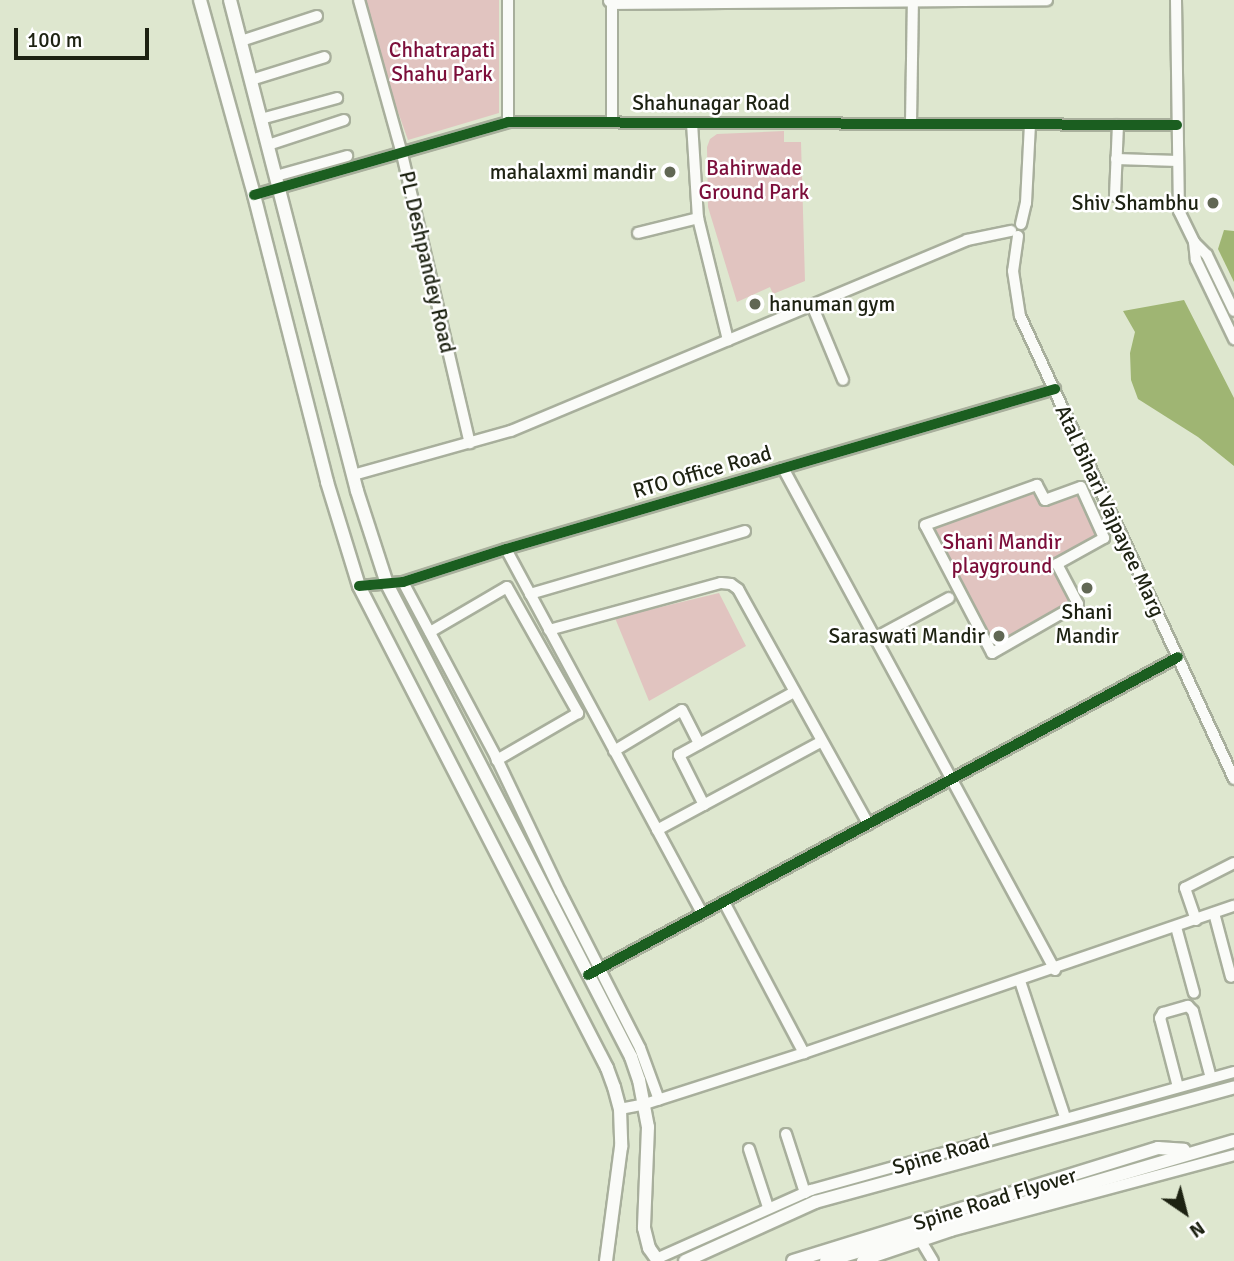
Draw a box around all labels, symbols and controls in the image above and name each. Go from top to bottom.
scale bar [18,14,152,58]
text: 100 m [27,27,82,53]
park label: Chhatrapati Shahu Park [389,37,495,87]
street label: Shahunagar Road [632,90,790,116]
park label: Bahirwade Ground Park [699,155,809,205]
place label: mahalaxmi mandir [490,159,656,185]
marker: mahalaxmi mandir [662,164,678,180]
street label: PL Deshpandey Road [394,169,460,355]
place label: Shiv Shambhu [1072,190,1199,216]
marker: Shiv Shambhu [1205,195,1221,211]
place label: hanuman gym [769,291,895,317]
marker: hanuman gym [747,296,763,312]
street label: Atal Bihari Vajpayee Marg [1050,401,1170,621]
street label: RTO Office Road [630,440,774,504]
park label: Shani Mandir playground [942,529,1062,579]
marker: Shani Mandir [1079,580,1095,596]
place label: Shani Mandir [1055,599,1119,649]
place label: Saraswati Mandir [829,623,985,649]
marker: Saraswati Mandir [991,628,1007,644]
street label: Spine Road [889,1128,993,1180]
street label: Spine Road Flyover [910,1162,1080,1236]
north arrow [1150,1177,1220,1247]
text: N [1185,1216,1209,1243]

